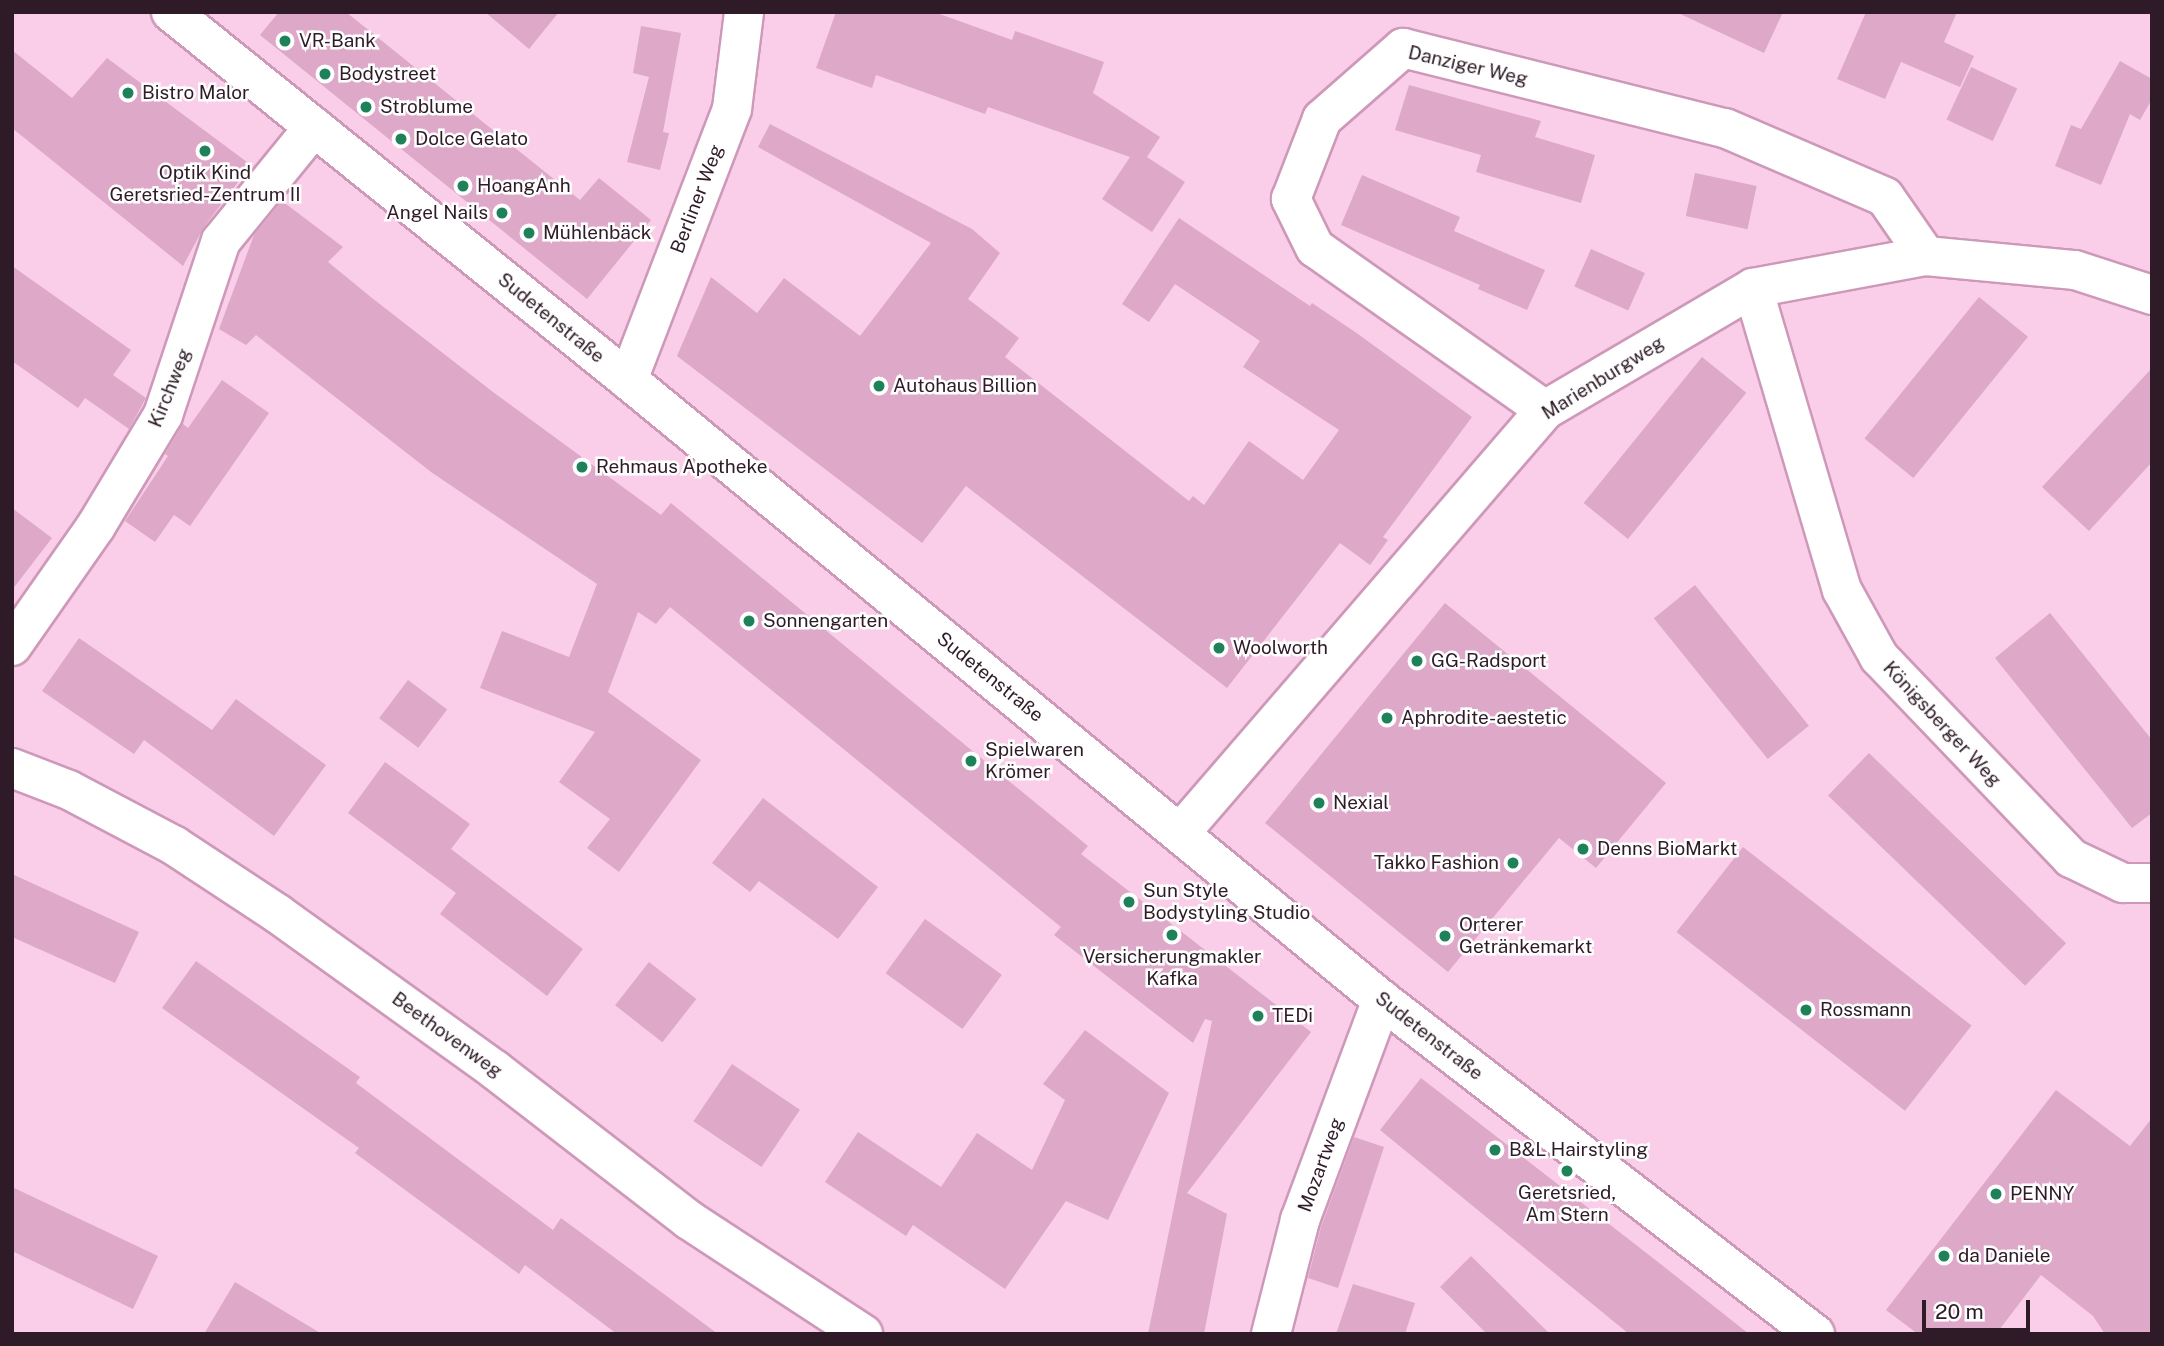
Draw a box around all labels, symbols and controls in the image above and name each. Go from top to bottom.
place label: VR-Bank [299,30,376,52]
marker: VR-Bank [277,33,293,49]
street label: Danziger Weg [1406,41,1530,91]
place label: Bodystreet [339,63,436,85]
marker: Bodystreet [317,66,333,82]
place label: Bistro Malor [142,82,250,104]
marker: Bistro Malor [120,85,136,101]
place label: Stroblume [380,96,473,118]
marker: Stroblume [358,99,374,115]
place label: Dolce Gelato [415,128,528,150]
marker: Dolce Gelato [393,131,409,147]
street label: Berliner Weg [666,141,728,257]
marker: Optik Kind Geretsried-Zentrum II [197,143,213,159]
place label: Optik Kind Geretsried-Zentrum II [109,162,301,206]
place label: HoangAnh [477,175,571,197]
marker: HoangAnh [455,178,471,194]
place label: Angel Nails [386,202,488,224]
marker: Angel Nails [494,205,510,221]
place label: Mühlenbäck [543,222,652,244]
marker: Mühlenbäck [521,225,537,241]
street label: Sudetenstraße [493,268,609,368]
street label: Marienburgweg [1538,331,1668,425]
street label: Kirchweg [144,345,196,431]
place label: Autohaus Billion [893,375,1037,397]
marker: Autohaus Billion [871,378,887,394]
place label: Rehmaus Apotheke [596,456,768,478]
marker: Rehmaus Apotheke [574,459,590,475]
place label: Sonnengarten [763,610,888,632]
marker: Sonnengarten [741,613,757,629]
street label: Sudetenstraße [932,627,1048,727]
place label: Woolworth [1233,637,1328,659]
marker: Woolworth [1211,640,1227,656]
place label: GG-Radsport [1431,650,1547,672]
marker: GG-Radsport [1409,653,1425,669]
street label: Königsberger Weg [1878,657,2006,791]
place label: Aphrodite-aestetic [1401,707,1567,729]
marker: Aphrodite-aestetic [1379,710,1395,726]
place label: Spielwaren Krömer [985,739,1084,783]
marker: Spielwaren Krömer [963,753,979,769]
place label: Nexial [1333,792,1389,814]
marker: Nexial [1311,795,1327,811]
place label: Denns BioMarkt [1597,838,1738,860]
marker: Denns BioMarkt [1575,841,1591,857]
place label: Takko Fashion [1374,852,1499,874]
marker: Takko Fashion [1505,855,1521,871]
place label: Sun Style Bodystyling Studio [1143,880,1310,924]
marker: Sun Style Bodystyling Studio [1121,894,1137,910]
place label: Orterer Getränkemarkt [1459,914,1592,958]
marker: Versicherungmakler Kafka [1164,927,1180,943]
marker: Orterer Getränkemarkt [1437,928,1453,944]
place label: Versicherungmakler Kafka [1083,946,1261,990]
street label: Beethovenweg [387,987,507,1083]
street label: Sudetenstraße [1371,987,1487,1085]
place label: Rossmann [1820,999,1911,1021]
marker: Rossmann [1798,1002,1814,1018]
place label: TEDi [1272,1005,1313,1027]
marker: TEDi [1250,1008,1266,1024]
street label: Mozartweg [1293,1115,1349,1215]
place label: B&L Hairstyling [1509,1139,1648,1161]
marker: B&L Hairstyling [1487,1142,1503,1158]
marker: Geretsried, Am Stern [1559,1163,1575,1179]
place label: Geretsried, Am Stern [1518,1182,1616,1226]
place label: PENNY [2010,1183,2074,1205]
marker: PENNY [1988,1186,2004,1202]
place label: da Daniele [1958,1245,2051,1267]
marker: da Daniele [1936,1248,1952,1264]
scale bar [1926,1286,2035,1330]
text: 20 m [1935,1299,1984,1324]

